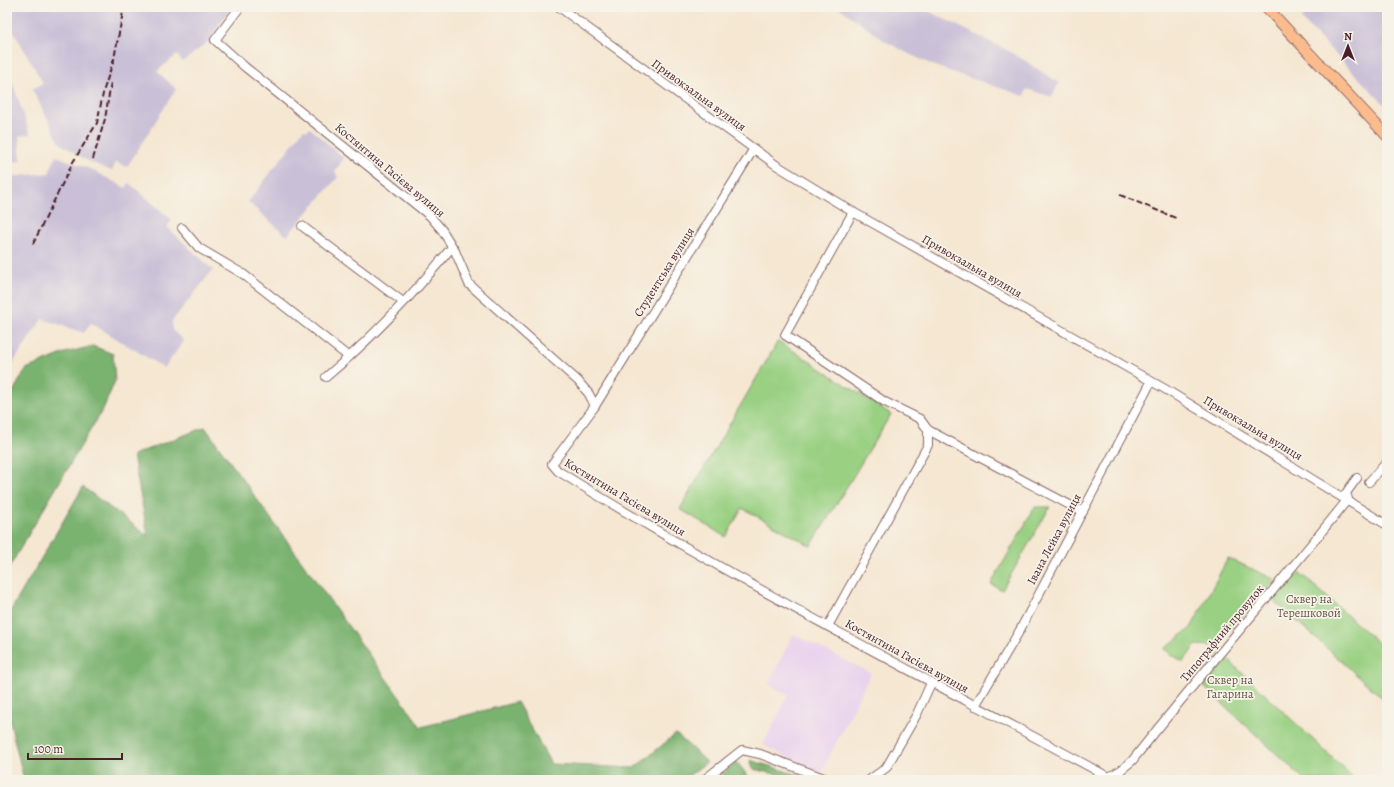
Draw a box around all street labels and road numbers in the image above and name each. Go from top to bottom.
street label: Привокзальна вулиця [648,55,750,135]
street label: Костянтина Гасієва вулиця [332,119,449,221]
street label: Студентська вулиця [630,224,698,320]
street label: Привокзальна вулиця [919,231,1025,301]
street label: Привокзальна вулиця [1200,392,1306,464]
street label: Костянтина Гасієва вулиця [561,454,689,540]
street label: Івана Лейка вулиця [1023,491,1085,587]
street label: Типографний провулок [1177,581,1267,685]
street label: Костянтина Гасієва вулиця [842,615,972,697]

